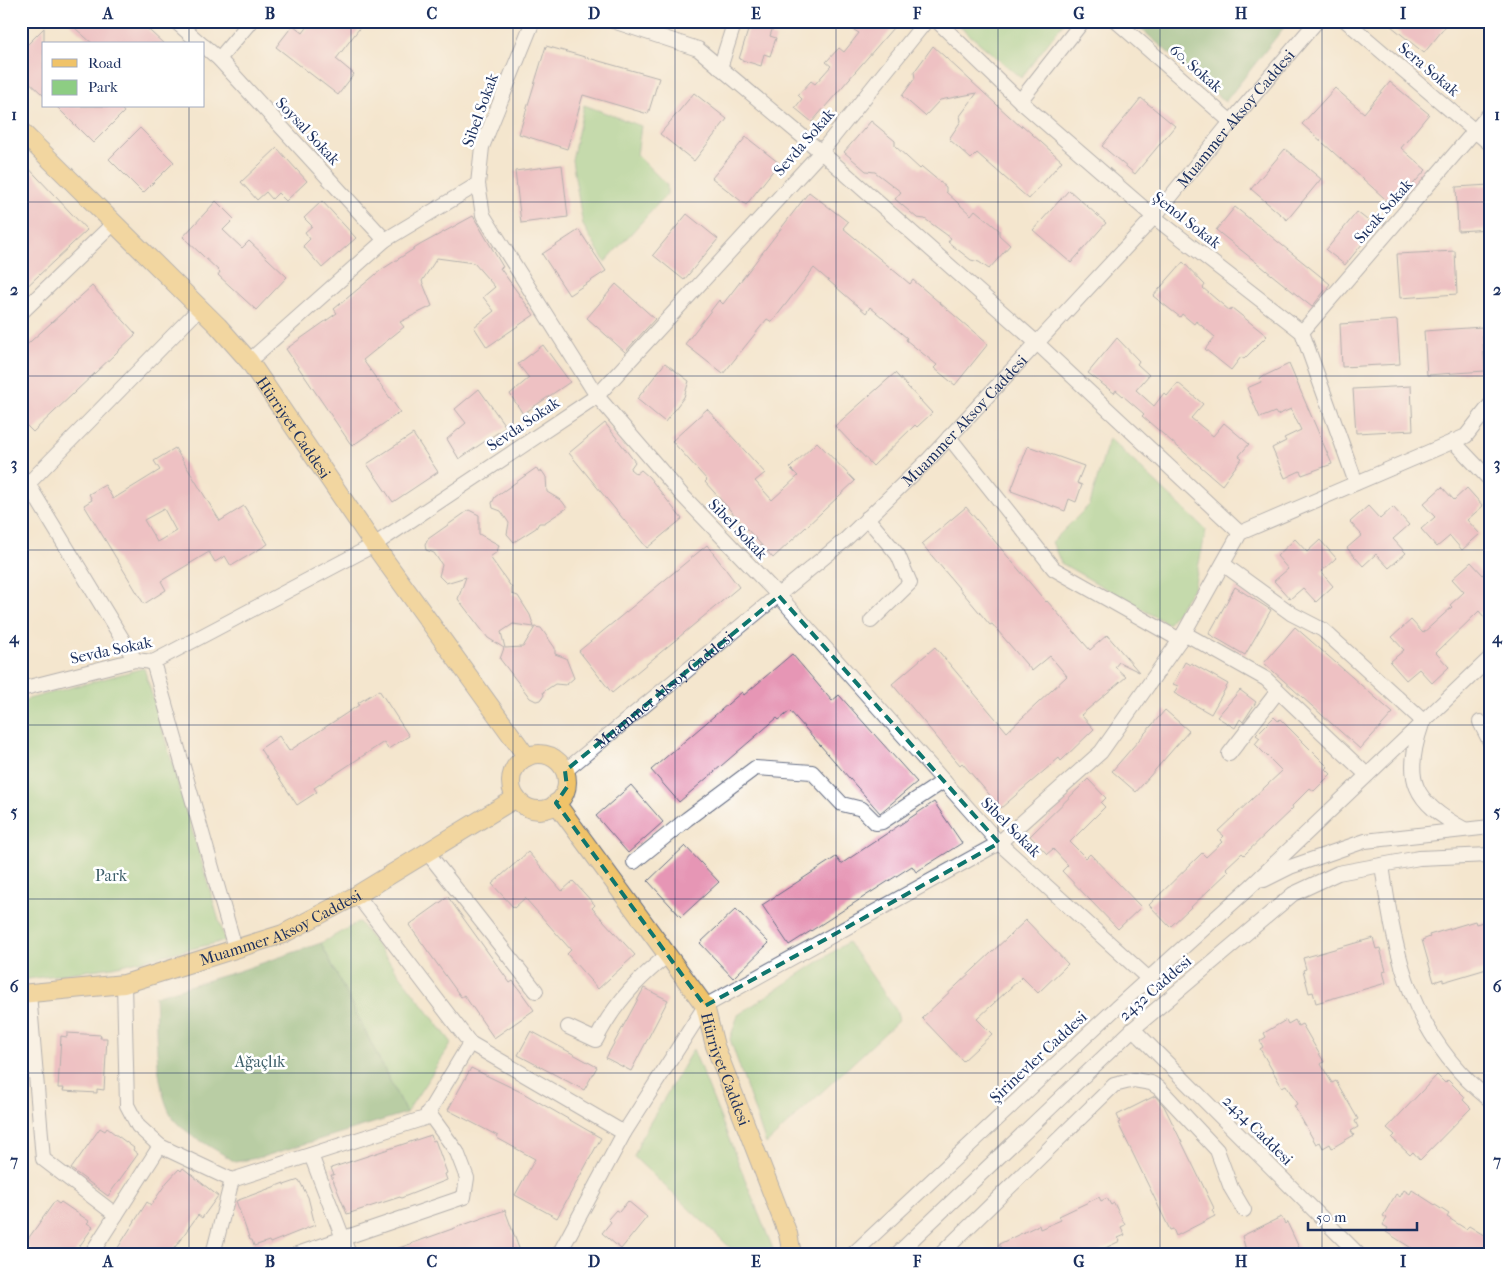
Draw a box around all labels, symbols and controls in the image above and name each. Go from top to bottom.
text: A [102,4,114,23]
text: B [265,4,275,23]
text: C [427,4,438,23]
text: D [588,4,600,23]
text: E [751,4,761,23]
text: F [912,4,922,23]
text: G [1073,4,1085,23]
text: H [1235,4,1248,23]
text: I [1400,4,1407,23]
street label: Sera Sokak [1395,38,1464,101]
street label: 60. Sokak [1166,40,1227,97]
legend [42,42,205,108]
street label: Muammer Aksoy Caddesi [1172,45,1298,191]
text: Road [88,54,122,72]
street label: Sibel Sokak [458,70,502,149]
text: Park [88,78,118,96]
street label: Soysal Sokak [272,93,345,169]
street label: Sevda Sokak [769,104,839,180]
text: 1 [11,105,17,124]
text: 1 [1494,105,1500,124]
street label: Sıcak Sokak [1350,174,1417,247]
street label: Şenol Sokak [1149,187,1225,253]
text: 2 [10,280,18,299]
text: 2 [1493,280,1501,299]
street label: Muammer Aksoy Caddesi [897,350,1031,490]
street label: Hürriyet Caddesi [253,373,335,482]
street label: Sevda Sokak [483,392,563,455]
text: 3 [11,454,17,474]
text: 3 [1494,454,1500,474]
street label: Sibel Sokak [704,495,772,564]
street label: Muammer Aksoy Caddesi [591,627,737,752]
text: 4 [8,628,20,648]
text: 4 [1491,628,1503,648]
street label: Sevda Sokak [68,632,154,668]
street label: Sibel Sokak [977,793,1045,861]
text: 5 [11,802,18,821]
text: 5 [1494,802,1501,821]
park label: Park [95,866,128,885]
street label: Muammer Aksoy Caddesi [197,885,365,969]
street label: 2432 Caddesi [1115,951,1195,1025]
text: 6 [10,977,19,996]
text: 6 [1493,977,1502,996]
street label: Şirinevler Caddesi [985,1007,1091,1107]
street label: Hürriyet Caddesi [697,1010,755,1128]
park label: Ağaçlık [234,1052,286,1071]
street label: 2434 Caddesi [1219,1091,1297,1169]
text: 7 [9,1151,18,1170]
text: 7 [1492,1151,1501,1170]
scale bar [1308,1200,1417,1232]
text: 50 m [1316,1208,1347,1226]
text: A [102,1252,114,1271]
text: B [265,1252,275,1271]
text: C [427,1252,438,1271]
text: D [588,1252,600,1271]
text: E [751,1252,761,1271]
text: F [912,1252,922,1271]
text: G [1073,1252,1085,1271]
text: H [1235,1252,1248,1271]
text: I [1400,1252,1407,1271]

